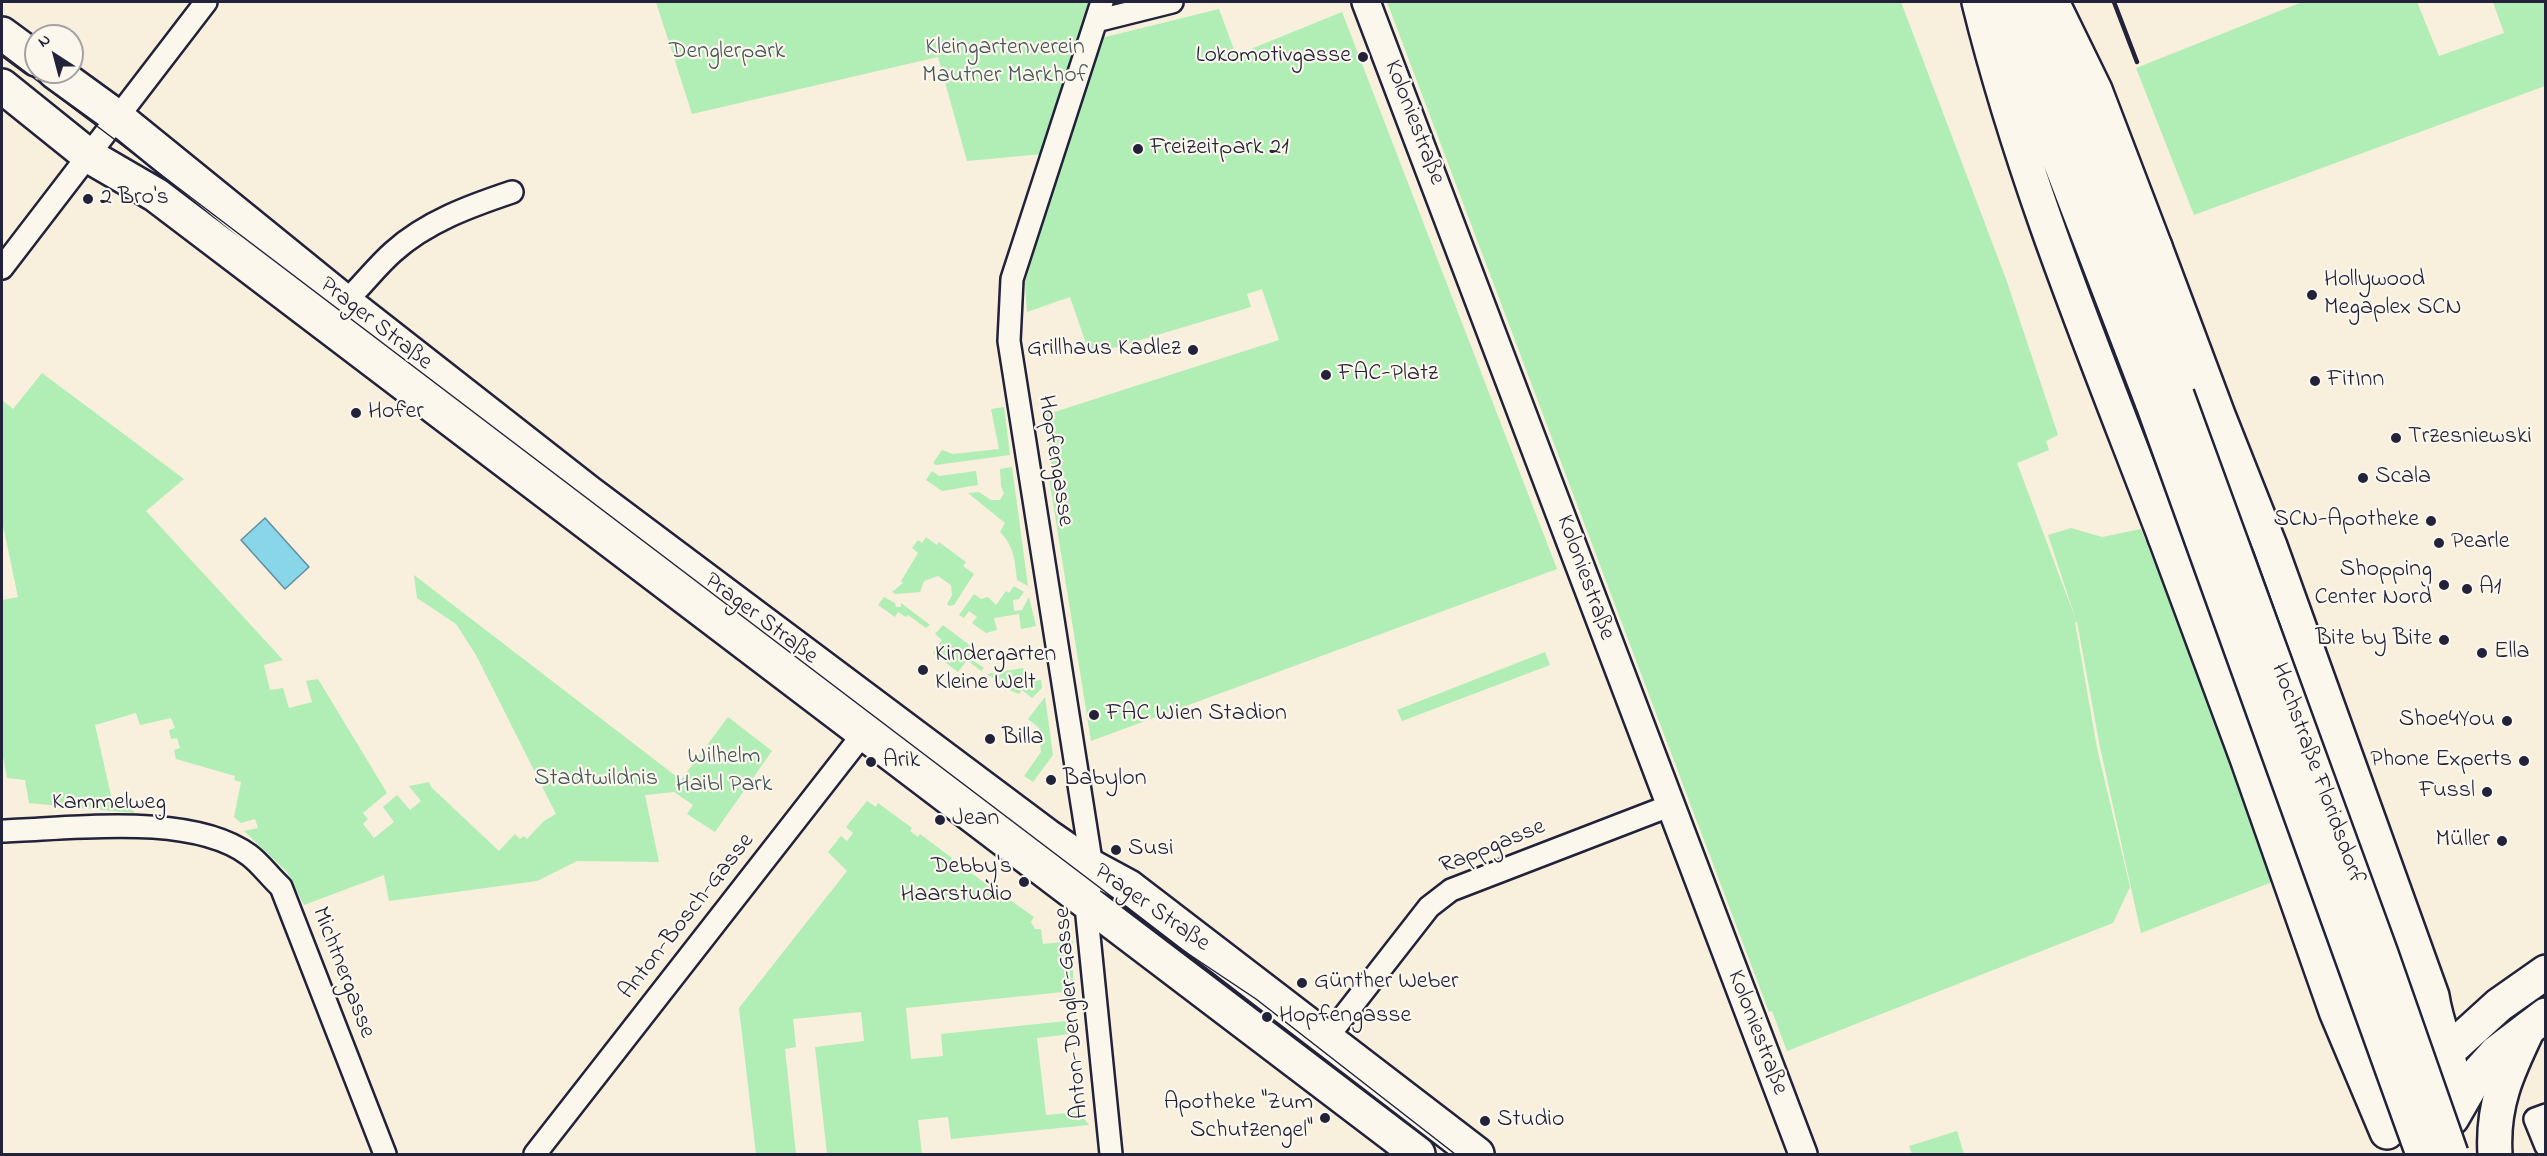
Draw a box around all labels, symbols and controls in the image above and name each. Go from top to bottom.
north arrow [24,24,84,84]
text: N [33,28,56,54]
park label: Kleingartenverein Mautner Markhof [922,35,1088,91]
park label: Denglerpark [669,39,785,67]
place label: Lokomotivgasse [1196,43,1351,71]
marker: Lokomotivgasse [1356,50,1370,64]
street label: Koloniestraße [1376,57,1450,189]
place label: Freizeitpark 21 [1150,135,1289,163]
marker: Freizeitpark 21 [1131,142,1145,156]
place label: 2 Bro's [100,185,169,213]
marker: 2 Bro's [81,192,95,206]
place label: Hollywood Megaplex SCN [2324,267,2462,323]
street label: Prager Straße [313,272,437,378]
marker: Hollywood Megaplex SCN [2305,288,2319,302]
place label: Grillhaus Kadlez [1027,336,1181,364]
marker: Grillhaus Kadlez [1186,343,1200,357]
place label: FAC-Platz [1338,361,1438,389]
place label: FitInn [2327,367,2384,395]
marker: FAC-Platz [1319,368,1333,382]
marker: FitInn [2308,374,2322,388]
street label: Hopfengasse [1029,393,1079,529]
place label: Hofer [368,399,424,427]
marker: Hofer [349,406,363,420]
place label: Trzesniewski [2408,424,2532,452]
marker: Trzesniewski [2389,431,2403,445]
place label: Scala [2375,464,2431,492]
marker: Scala [2356,471,2370,485]
place label: SCN-Apotheke [2273,507,2419,535]
street label: Koloniestraße [1548,512,1620,644]
marker: SCN-Apotheke [2424,514,2438,528]
place label: Pearle [2451,529,2509,557]
marker: Pearle [2432,536,2446,550]
place label: Shopping Center Nord [2314,557,2432,613]
street label: Prager Straße [697,568,823,672]
place label: A1 [2479,575,2501,603]
marker: Shopping Center Nord [2437,578,2451,592]
marker: A1 [2460,582,2474,596]
place label: Bite by Bite [2315,626,2432,654]
marker: Bite by Bite [2437,633,2451,647]
place label: Ella [2494,639,2530,667]
place label: Kindergarten Kleine Welt [935,642,1056,698]
marker: Ella [2475,646,2489,660]
street label: Hochstraße Floridsdorf [2263,660,2369,888]
marker: Kindergarten Kleine Welt [916,663,930,677]
place label: FAC Wien Stadion [1106,701,1287,729]
place label: Shoe4You [2399,707,2495,735]
marker: FAC Wien Stadion [1087,708,1101,722]
marker: Shoe4You [2500,714,2514,728]
place label: Billa [1002,725,1043,753]
marker: Billa [983,732,997,746]
park label: Wilhelm Haibl Park [676,744,772,800]
place label: Phone Experts [2370,747,2512,775]
place label: Arik [883,748,920,776]
marker: Phone Experts [2517,754,2531,768]
marker: Arik [864,755,878,769]
park label: Stadtwildnis [534,766,658,794]
place label: Babylon [1063,766,1146,794]
marker: Babylon [1044,773,1058,787]
place label: Fussl [2419,778,2475,806]
marker: Fussl [2480,785,2494,799]
street label: Kammelweg [52,790,166,818]
place label: Jean [952,806,999,834]
marker: Jean [933,813,947,827]
street label: Rappgasse [1436,814,1550,882]
place label: Müller [2436,827,2490,855]
street label: Anton-Bosch-Gasse [614,828,762,1006]
marker: Müller [2495,834,2509,848]
place label: Susi [1128,836,1174,864]
marker: Susi [1109,843,1123,857]
place label: Debby's Haarstudio [900,854,1012,910]
street label: Prager Straße [1087,858,1215,960]
marker: Debby's Haarstudio [1017,875,1031,889]
street label: Michtnergasse [304,903,380,1043]
street label: Anton-Dengler-Gasse [1049,906,1097,1120]
street label: Koloniestraße [1719,967,1793,1099]
place label: Günther Weber [1314,969,1458,997]
marker: Günther Weber [1295,976,1309,990]
place label: Hopfengasse [1279,1003,1411,1031]
marker: Hopfengasse [1260,1010,1274,1024]
place label: Apotheke "Zum Schutzengel" [1164,1090,1313,1146]
place label: Studio [1497,1107,1564,1135]
marker: Apotheke "Zum Schutzengel" [1318,1111,1332,1125]
marker: Studio [1478,1114,1492,1128]

